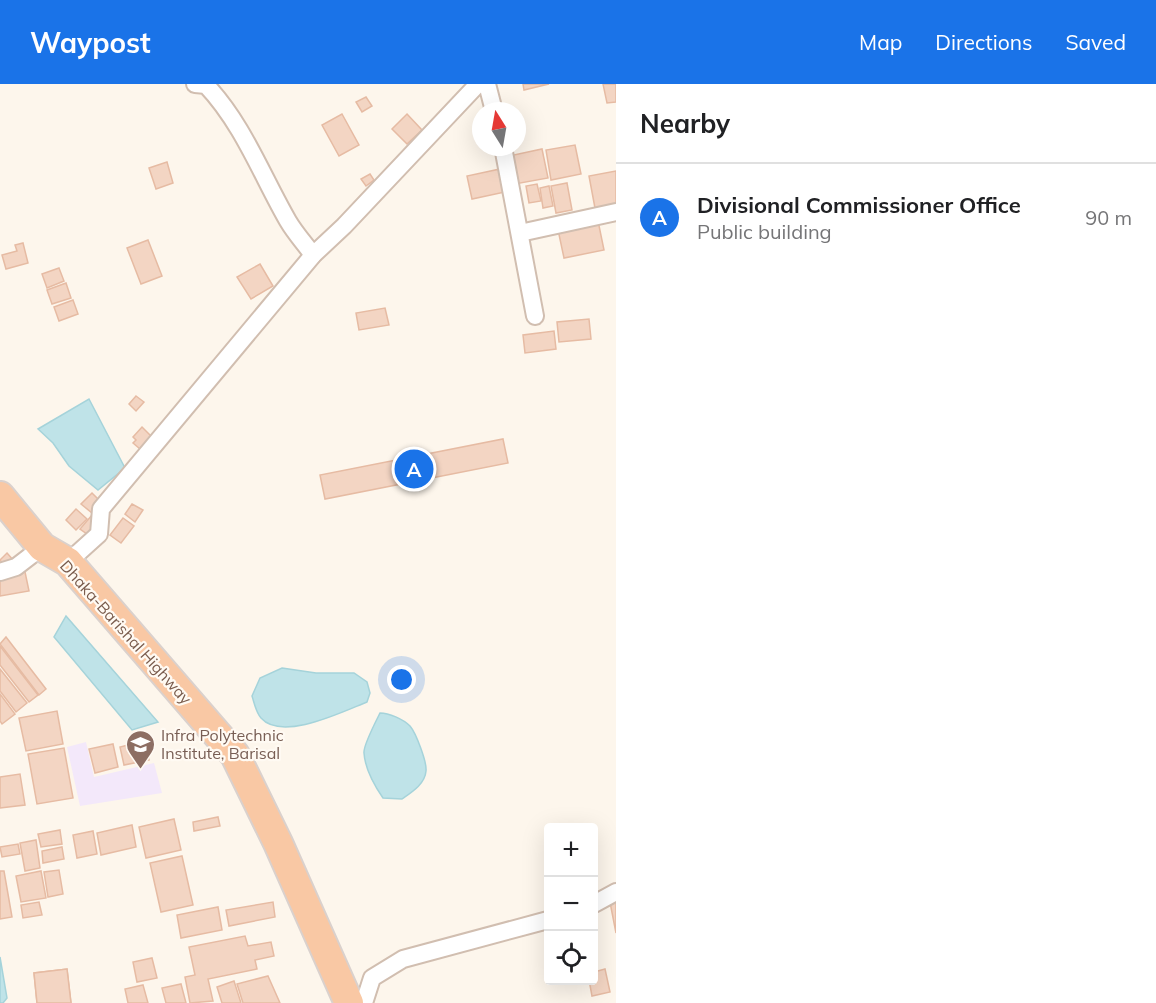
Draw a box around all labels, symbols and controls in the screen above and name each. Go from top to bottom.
text: Waypost [30,25,151,60]
text: Map [859,29,902,55]
text: Directions [935,29,1032,55]
text: Saved [1065,29,1126,55]
north arrow [472,102,526,156]
text: Nearby [640,107,730,140]
text: Divisional Commissioner Office [697,191,1021,219]
text: A [652,205,667,230]
text: 90 m [1085,205,1132,230]
text: Public building [697,219,832,244]
pin: A [394,446,434,492]
street label: Dhaka-Barishal Highway [56,556,196,709]
your location [387,665,416,694]
place label: Infra Polytechnic Institute, Barisal [161,725,284,763]
school or university icon: Infra Polytechnic Institute, Barisal [124,728,156,770]
map controls [544,823,598,985]
button: + [544,823,598,877]
button: − [544,877,598,931]
button: locate [544,931,598,985]

